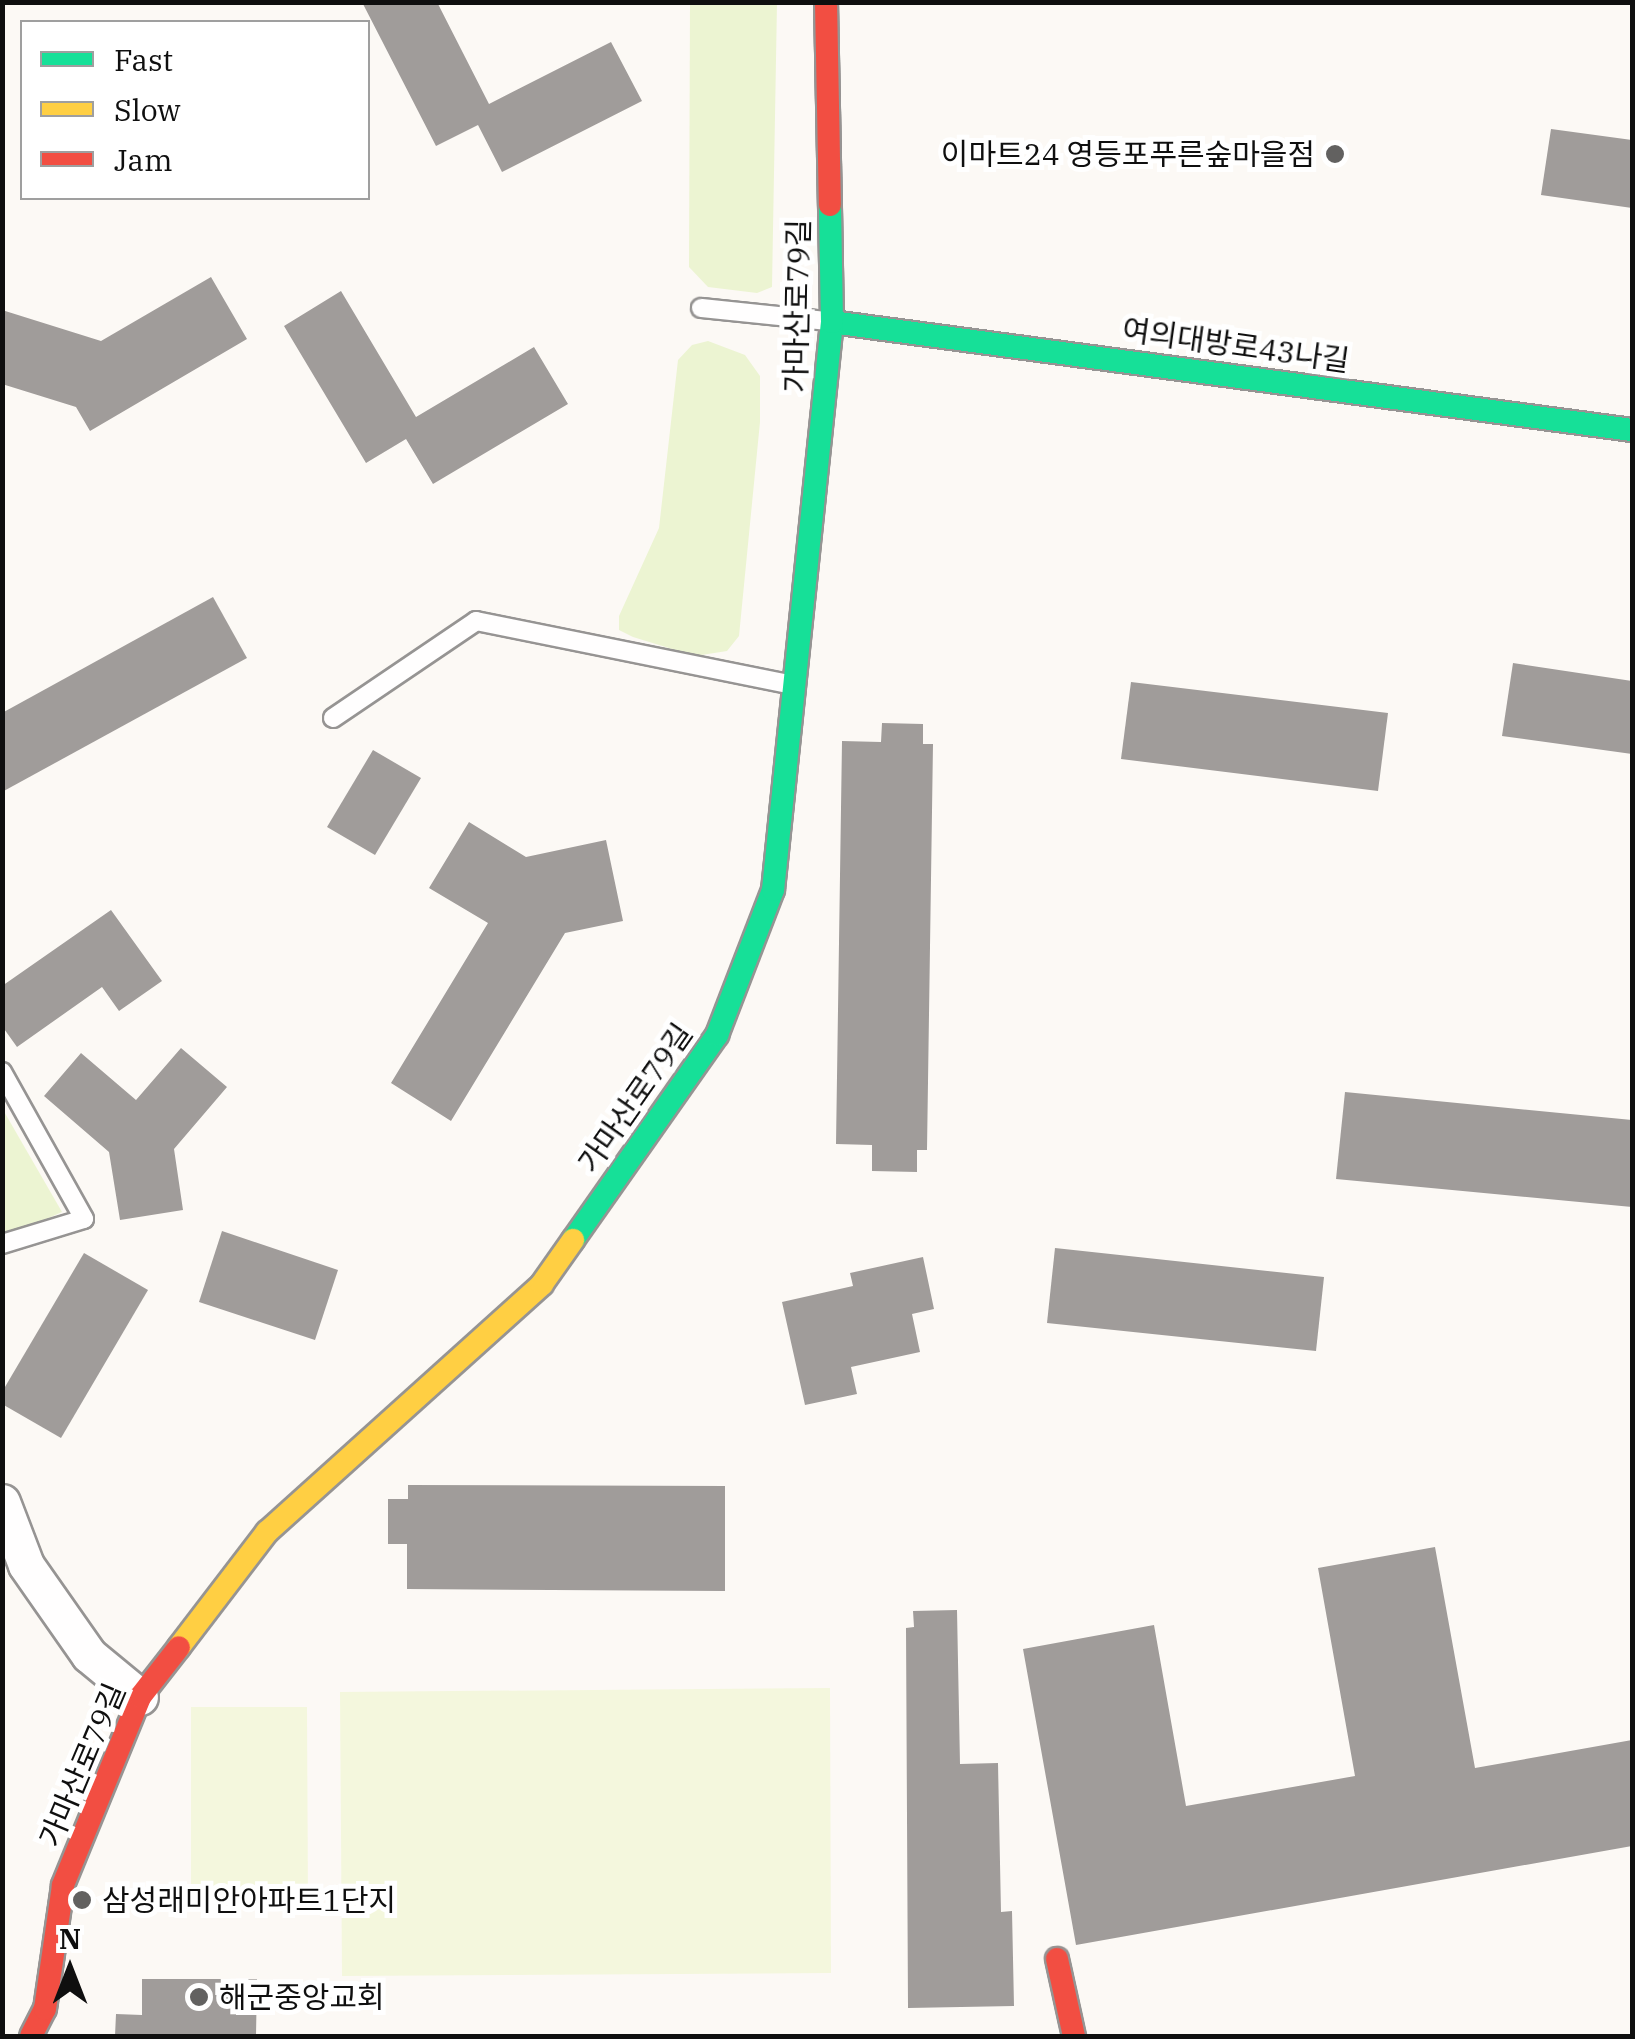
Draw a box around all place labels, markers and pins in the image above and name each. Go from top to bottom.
place label: 이마트24 영등포푸른숲마을점 [941,136,1315,172]
marker: 이마트24 영등포푸른숲마을점 [1324,143,1346,165]
place label: 삼성래미안아파트1단지 [102,1882,396,1918]
marker: 삼성래미안아파트1단지 [71,1889,93,1911]
place label: 해군중앙교회 [219,1979,385,2015]
marker: 해군중앙교회 [188,1986,210,2008]

